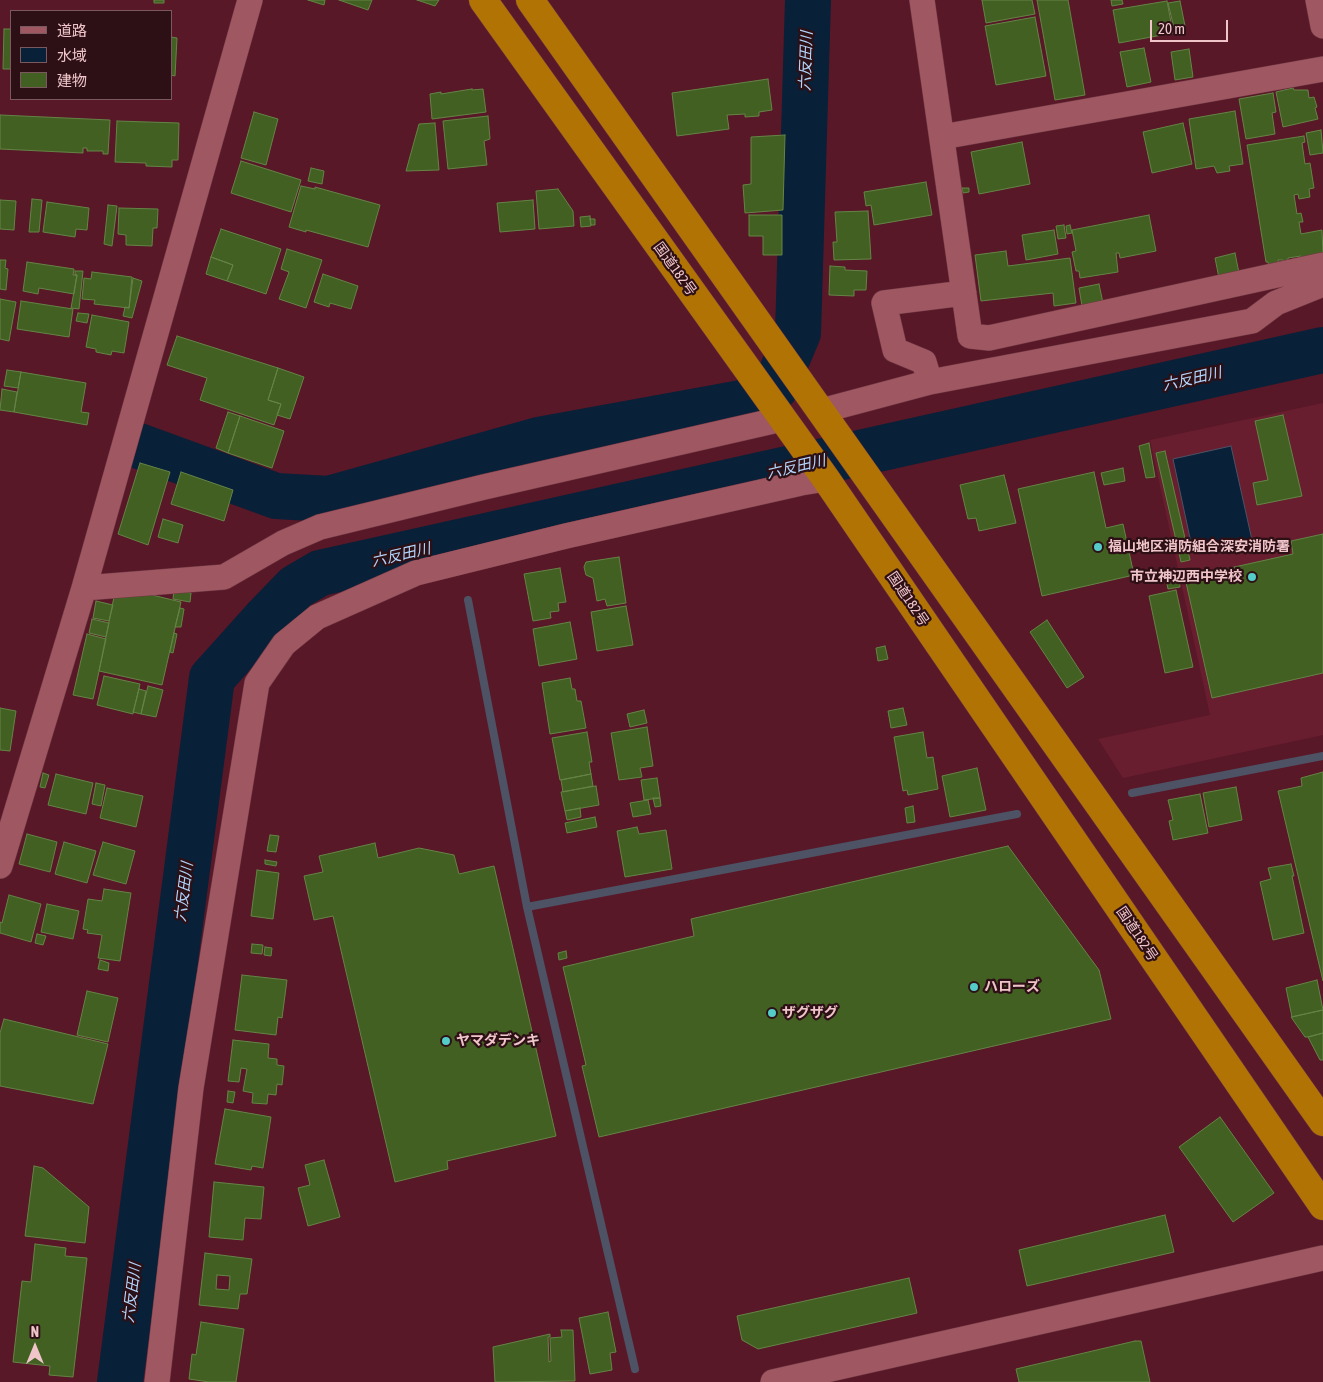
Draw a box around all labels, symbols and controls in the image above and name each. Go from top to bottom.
legend [10,10,172,100]
scale bar [1153,10,1230,42]
text: 20 m [1158,20,1185,37]
text: 道路 [57,22,87,39]
water label: 六反田川 [796,31,816,91]
text: 水域 [57,47,87,64]
text: 建物 [57,72,87,89]
street label: 国道182号 [650,239,700,299]
water label: 六反田川 [1161,363,1223,395]
water label: 六反田川 [765,451,827,483]
water label: 六反田川 [370,539,432,571]
place label: 福山地区消防組合深安消防署 [1108,539,1290,555]
marker: 福山地区消防組合深安消防署 [1092,541,1104,553]
street label: 国道182号 [884,569,932,629]
place label: 市立神辺西中学校 [1130,569,1242,585]
marker: 市立神辺西中学校 [1246,571,1258,583]
water label: 六反田川 [171,861,197,923]
street label: 国道182号 [1113,904,1161,964]
place label: ハローズ [984,979,1040,995]
marker: ハローズ [968,981,980,993]
place label: ザグザグ [782,1005,838,1021]
marker: ザグザグ [766,1007,778,1019]
place label: ヤマダデンキ [456,1033,540,1049]
marker: ヤマダデンキ [440,1035,452,1047]
water label: 六反田川 [119,1262,145,1324]
north arrow [10,1322,60,1372]
text: N [31,1324,39,1340]

